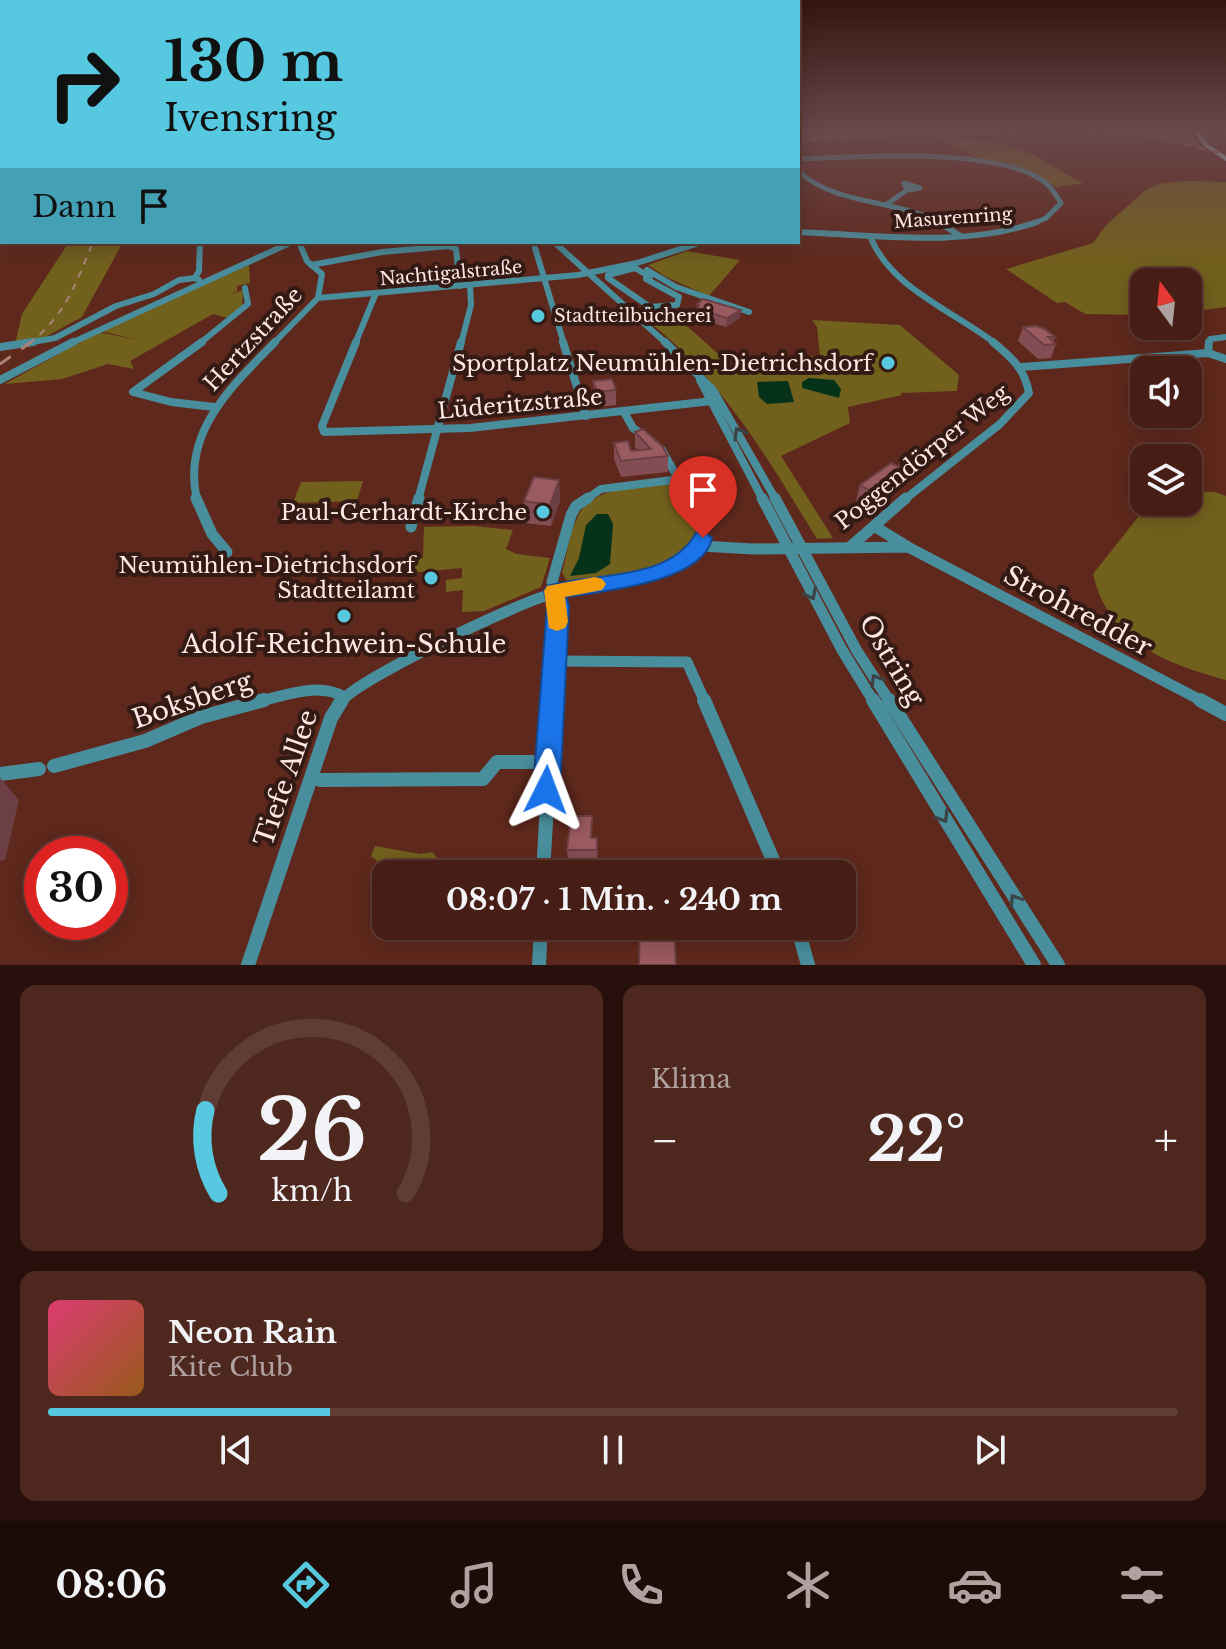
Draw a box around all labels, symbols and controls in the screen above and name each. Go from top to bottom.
text: 130 m [164,27,343,96]
icon: right [32,32,136,136]
text: Ivensring [164,96,337,141]
icon: arrive [132,184,176,228]
text: Dann [32,188,116,225]
street label: Masurenring [893,203,1013,233]
street label: Nachtigalstraße [379,256,523,290]
north arrow [1130,268,1202,340]
map controls [1130,268,1202,516]
street label: Hertzstraße [198,281,308,397]
place label: Stadtteilbücherei [554,305,711,327]
marker: Stadtteilbücherei [529,307,547,325]
place label: Sportplatz Neumühlen-Dietrichsdorf [452,350,875,377]
marker: Sportplatz Neumühlen-Dietrichsdorf [879,354,897,372]
button: sound [1130,356,1202,428]
street label: Poggendörper Weg [830,378,1015,535]
street label: Lüderitzstraße [436,383,604,425]
one-way arrow [733,427,749,442]
button: layers [1130,444,1202,516]
pin [669,456,737,538]
icon: arrive [681,468,725,512]
place label: Paul-Gerhardt-Kirche [281,499,527,526]
marker: Paul-Gerhardt-Kirche [534,503,552,521]
place label: Neumühlen-Dietrichsdorf Stadtteilamt [119,552,418,604]
street label: Strohredder [999,559,1158,664]
marker: Neumühlen-Dietrichsdorf Stadtteilamt [422,569,440,587]
one-way arrow [801,585,816,600]
marker: Adolf-Reichwein-Schule [335,607,353,625]
street label: Ostring [852,609,932,712]
place label: Adolf-Reichwein-Schule [181,628,506,660]
street label: Boksberg [128,664,257,735]
one-way arrow [870,675,885,689]
street label: Tiefe Allee [248,705,324,851]
position arrow [504,748,588,832]
one-way arrow [933,808,948,823]
speed limit sign: 30 [24,836,128,940]
text: 08:07 · 1 Min. · 240 m [446,881,782,918]
one-way arrow [1010,894,1025,909]
text: Klima [651,1063,731,1095]
text: 26 [256,1079,367,1182]
text: 22° [867,1103,965,1177]
text: − [651,1113,679,1168]
text: + [1154,1113,1178,1168]
text: km/h [271,1173,352,1209]
text: Neon Rain [168,1314,337,1351]
text: Kite Club [168,1351,293,1383]
icon: previous [214,1428,258,1472]
icon: pause [591,1428,635,1472]
icon: next [968,1428,1012,1472]
icon: directions [278,1557,334,1613]
icon: music [446,1557,502,1613]
icon: phone [613,1557,669,1613]
icon: climate [780,1557,836,1613]
icon: car [947,1557,1003,1613]
icon: filters [1114,1557,1170,1613]
text: 08:06 [56,1563,167,1608]

